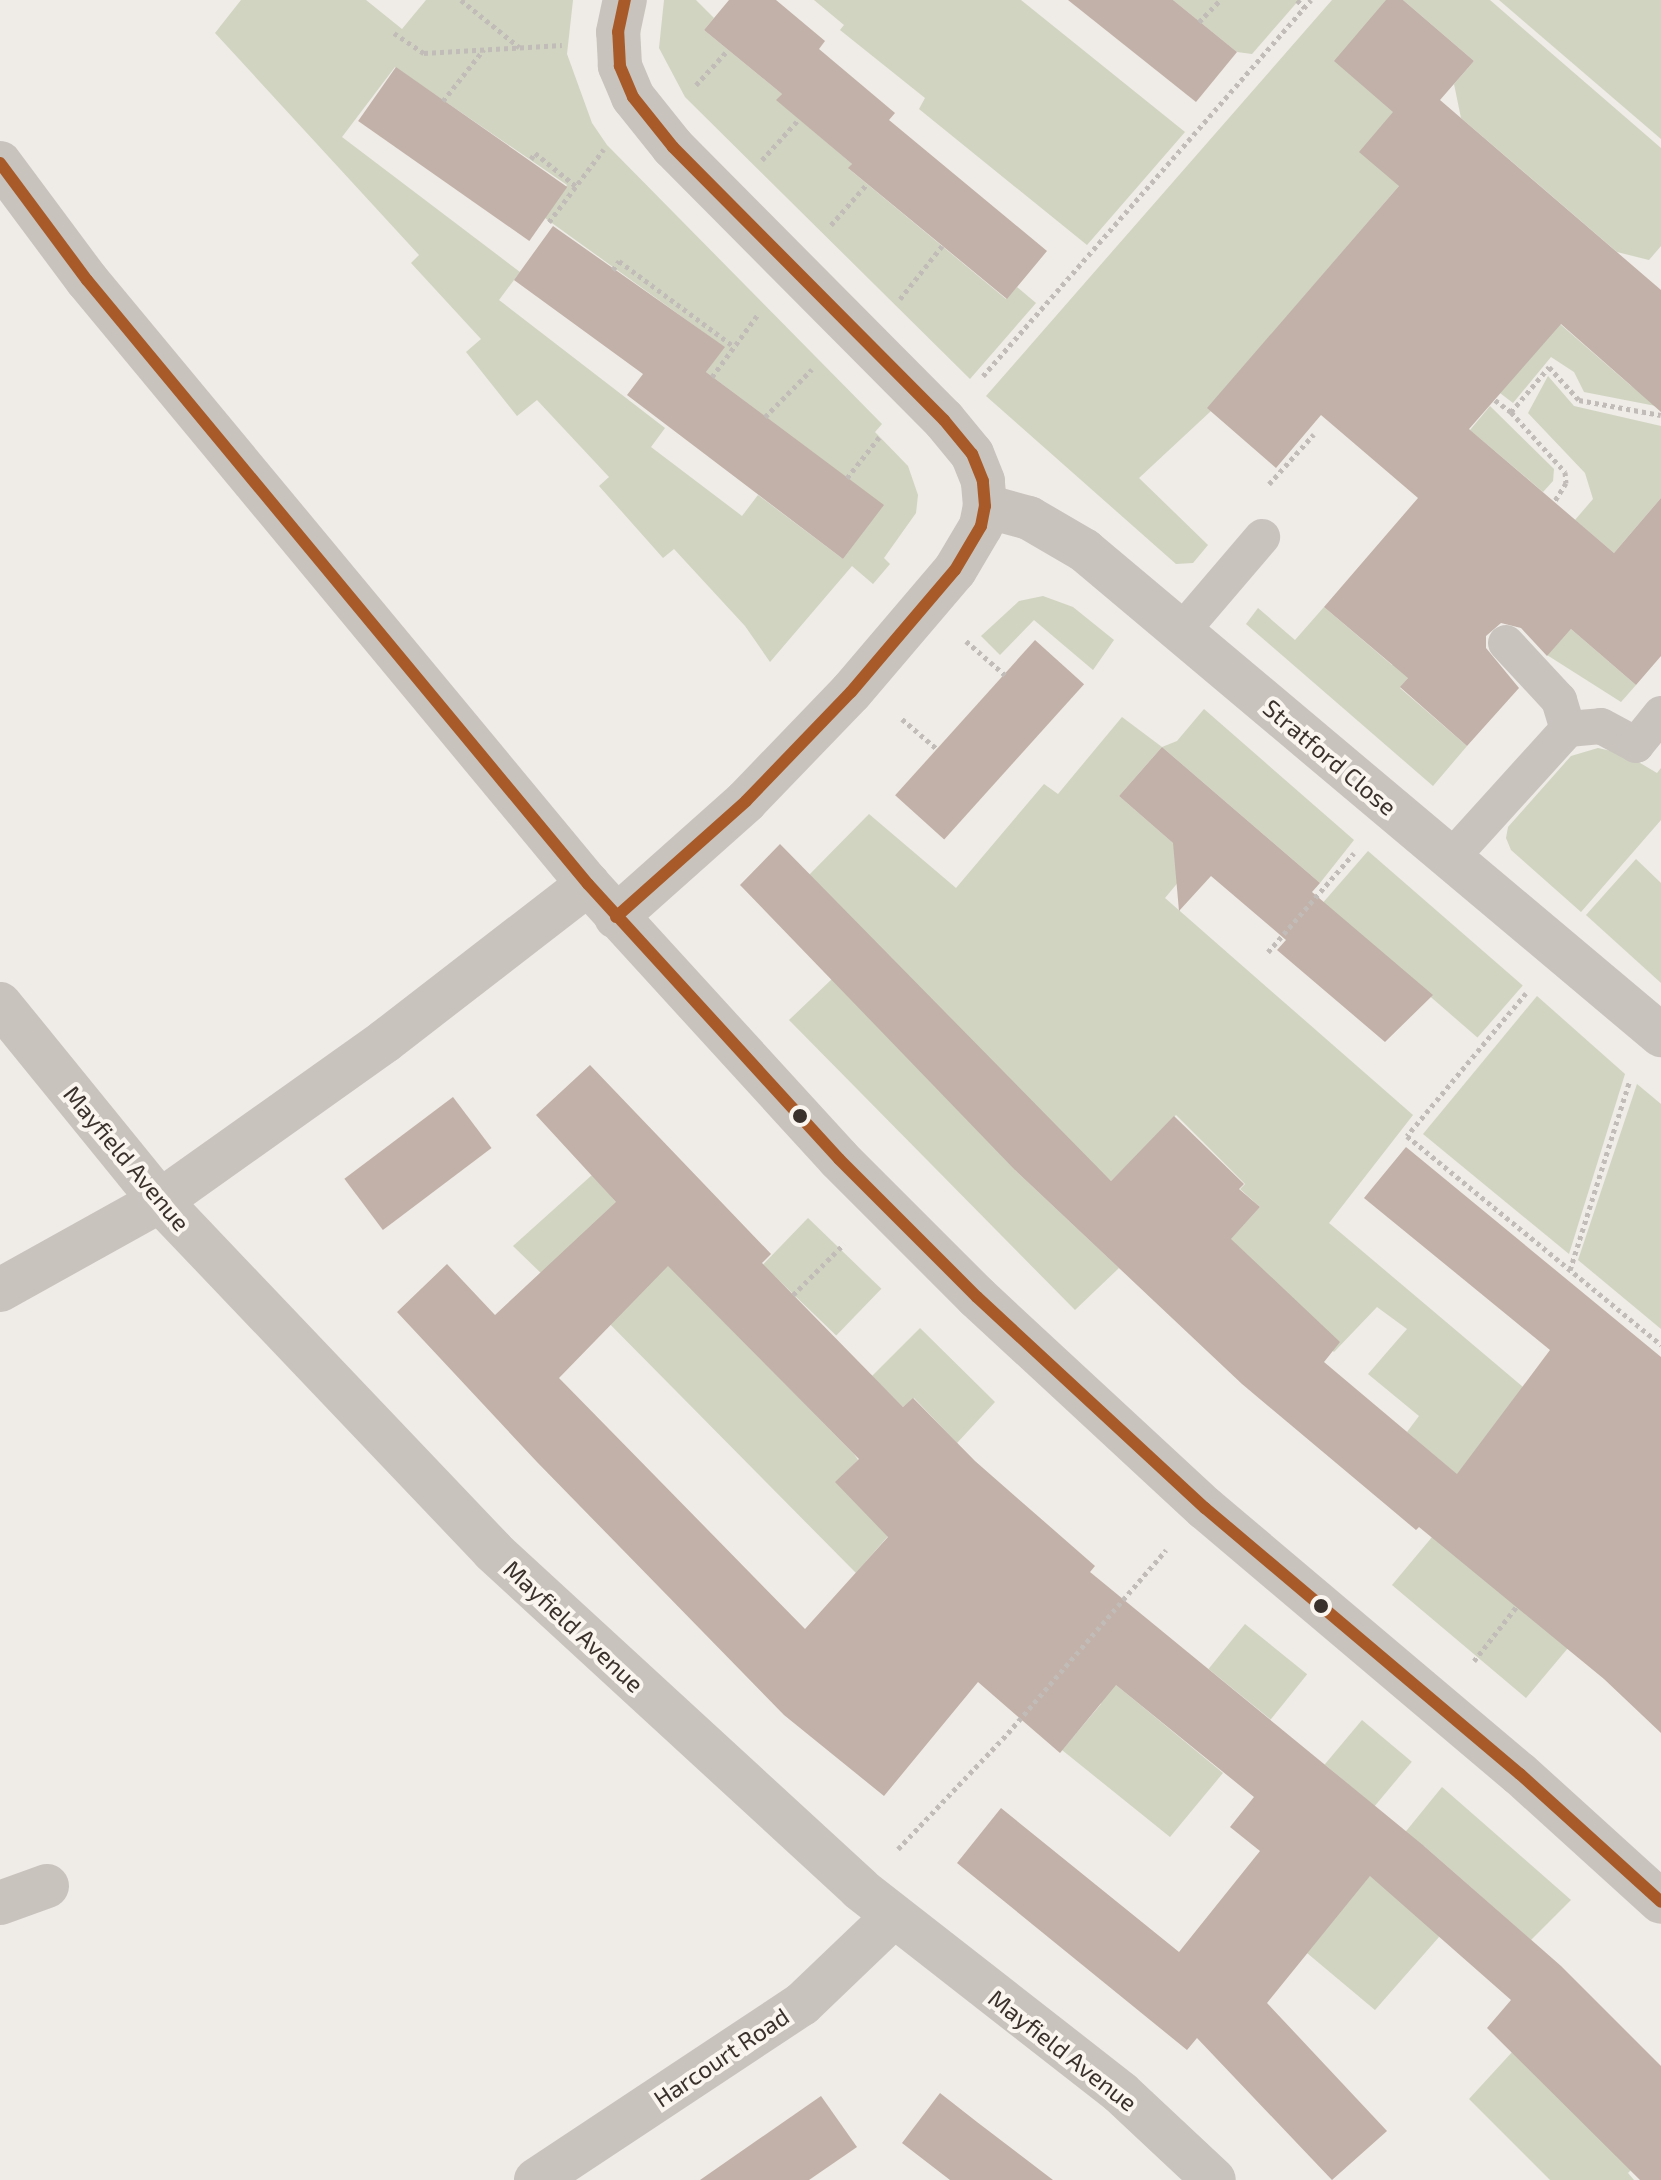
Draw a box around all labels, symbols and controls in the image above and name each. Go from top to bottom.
street label: Stratford Close [1258,693,1402,821]
street label: Mayfield Avenue [58,1079,196,1237]
unlabelled marker [792,1108,808,1124]
street label: Mayfield Avenue [498,1554,650,1698]
unlabelled marker [1313,1598,1329,1614]
street label: Mayfield Avenue [983,1983,1143,2117]
street label: Harcourt Road [648,2001,794,2113]

